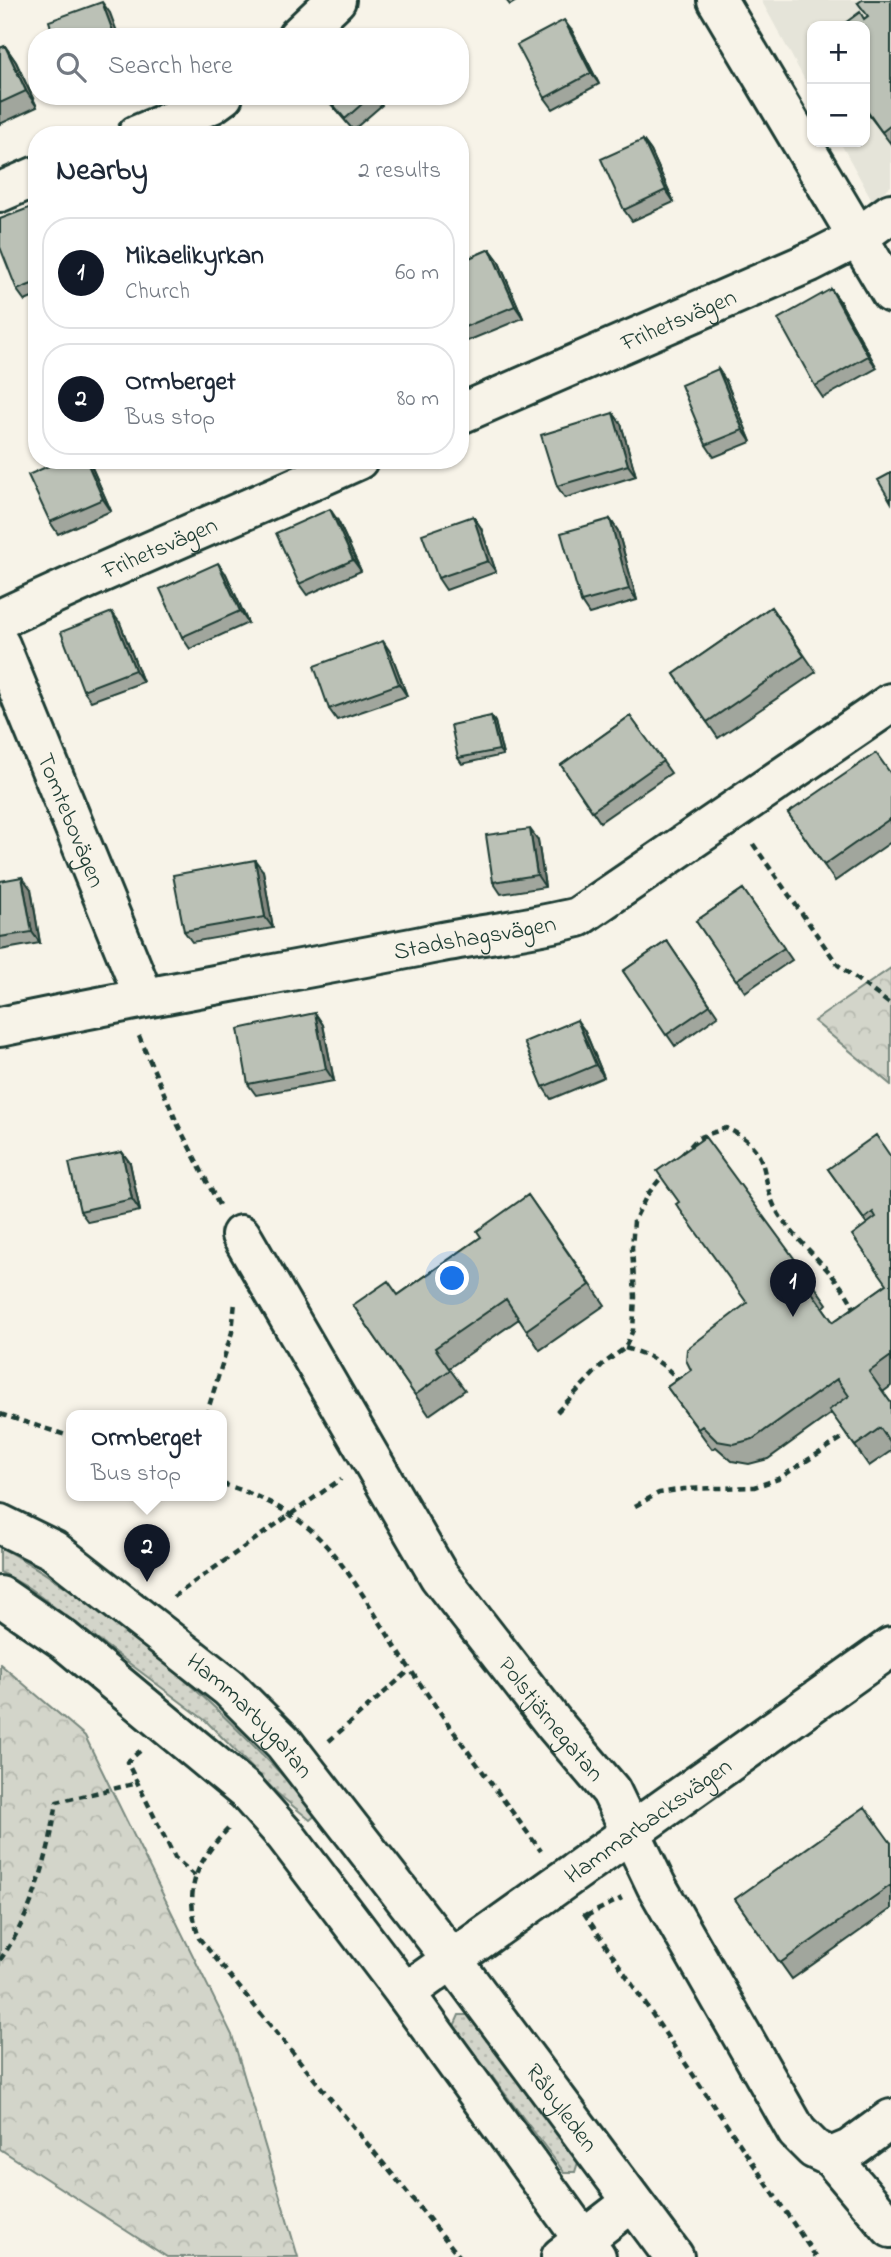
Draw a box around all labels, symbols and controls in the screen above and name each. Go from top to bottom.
map controls [807,21,870,147]
button: + [807,21,870,84]
search box [28,28,469,105]
icon: search [52,48,90,86]
text: Search here [108,48,233,86]
button: − [807,84,870,147]
text: Nearby [56,150,148,194]
text: 2 results [358,155,441,188]
text: Mikaelikyrkan [125,238,264,276]
text: 1 [77,257,85,290]
text: 60 m [395,257,439,290]
text: Church [125,276,190,309]
street label: Frihetsvägen [615,281,743,362]
text: Ormberget [125,364,236,402]
text: 2 [75,383,87,416]
text: 80 m [397,383,439,416]
text: Bus stop [125,402,215,435]
street label: Frihetsvägen [96,509,224,590]
street label: Tomtebovägen [26,748,112,894]
street label: Stadshagsvägen [391,908,559,971]
pin: 1 [770,1259,816,1317]
your location [435,1261,469,1295]
popup [66,1410,227,1501]
text: Ormberget [91,1420,202,1458]
text: Bus stop [91,1458,181,1491]
pin: 2 [124,1524,170,1582]
street label: Hammarbygatan [178,1646,320,1787]
street label: Polstjärnegatan [488,1650,611,1791]
street label: Hammarbacksvägen [558,1750,740,1894]
street label: Råbyleden [515,2057,605,2161]

